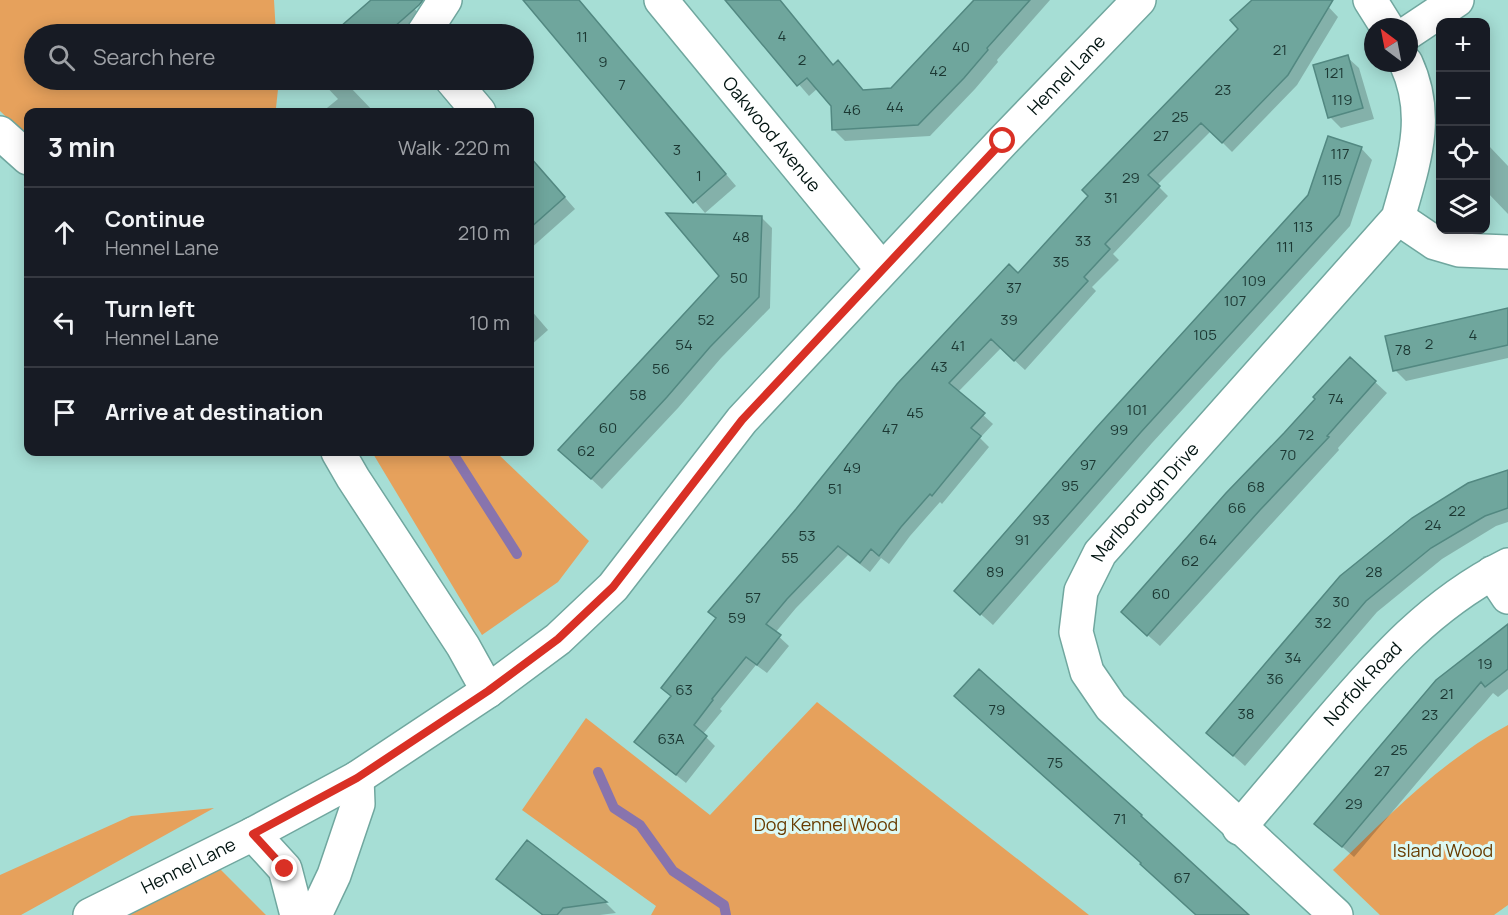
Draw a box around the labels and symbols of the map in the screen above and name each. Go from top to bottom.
north arrow [1364,18,1418,72]
house number: 4 [778,25,787,46]
house number: 11 [576,26,588,47]
street label: Hennel Lane [1022,29,1110,120]
house number: 40 [952,36,970,57]
house number: 21 [1273,39,1287,60]
house number: 2 [798,49,806,70]
house number: 9 [598,51,608,72]
house number: 42 [929,60,947,81]
house number: 121 [1324,62,1344,83]
street label: Oakwood Avenue [718,71,827,197]
house number: 7 [618,74,626,95]
house number: 23 [1215,79,1231,100]
house number: 119 [1331,89,1353,110]
house number: 44 [886,96,904,117]
house number: 46 [843,99,861,120]
house number: 25 [1171,106,1189,127]
house number: 27 [1153,125,1169,146]
route start [989,127,1015,153]
house number: 3 [673,139,681,160]
house number: 117 [1330,143,1350,164]
house number: 1 [696,165,702,186]
house number: 29 [1122,167,1140,188]
house number: 115 [1322,169,1342,190]
house number: 31 [1104,187,1118,208]
house number: 113 [1293,216,1313,237]
house number: 48 [732,226,750,247]
house number: 33 [1075,230,1091,251]
house number: 111 [1276,236,1294,257]
house number: 35 [1053,251,1069,272]
house number: 50 [730,267,748,288]
house number: 109 [1242,270,1266,291]
house number: 37 [1006,277,1022,298]
house number: 107 [1224,290,1246,311]
house number: 52 [698,309,714,330]
house number: 39 [1000,309,1018,330]
house number: 105 [1193,324,1217,345]
house number: 4 [1469,324,1478,345]
house number: 2 [1425,333,1433,354]
house number: 54 [675,334,693,355]
house number: 41 [951,335,965,356]
house number: 78 [1395,339,1411,360]
house number: 43 [930,356,948,377]
house number: 56 [652,358,670,379]
house number: 58 [629,384,647,405]
house number: 74 [1328,388,1344,409]
house number: 101 [1127,399,1147,420]
house number: 45 [906,402,924,423]
house number: 60 [599,417,617,438]
house number: 47 [882,418,898,439]
house number: 99 [1110,419,1128,440]
house number: 72 [1298,424,1314,445]
street label: Marlborough Drive [1085,437,1204,565]
house number: 62 [577,440,595,461]
house number: 70 [1280,444,1296,465]
house number: 97 [1080,454,1096,475]
house number: 49 [843,457,861,478]
house number: 95 [1061,475,1079,496]
house number: 68 [1247,476,1265,497]
house number: 51 [828,478,842,499]
house number: 66 [1228,497,1246,518]
house number: 22 [1448,500,1466,521]
house number: 93 [1032,509,1050,530]
house number: 24 [1424,514,1442,535]
house number: 53 [799,525,815,546]
house number: 91 [1014,529,1030,550]
house number: 64 [1199,529,1217,550]
house number: 55 [781,547,799,568]
house number: 62 [1181,550,1199,571]
house number: 89 [986,561,1004,582]
house number: 28 [1365,561,1383,582]
house number: 60 [1152,583,1170,604]
house number: 57 [745,587,761,608]
house number: 30 [1332,591,1350,612]
house number: 59 [728,607,746,628]
house number: 32 [1315,612,1331,633]
street label: Norfolk Road [1318,636,1406,730]
house number: 34 [1284,647,1302,668]
house number: 19 [1477,653,1493,674]
house number: 36 [1266,668,1284,689]
house number: 63 [675,679,693,700]
house number: 21 [1440,683,1454,704]
house number: 79 [989,699,1005,720]
house number: 38 [1237,703,1255,724]
house number: 23 [1422,704,1438,725]
house number: 63A [657,728,685,749]
house number: 25 [1390,739,1408,760]
house number: 75 [1047,752,1063,773]
house number: 27 [1374,760,1390,781]
house number: 29 [1345,793,1363,814]
house number: 71 [1113,808,1127,829]
park label: Dog Kennel Wood [754,812,898,836]
street label: Hennel Lane [137,832,239,899]
park label: Island Wood [1393,838,1493,862]
route end [271,855,297,881]
house number: 67 [1174,867,1190,888]

